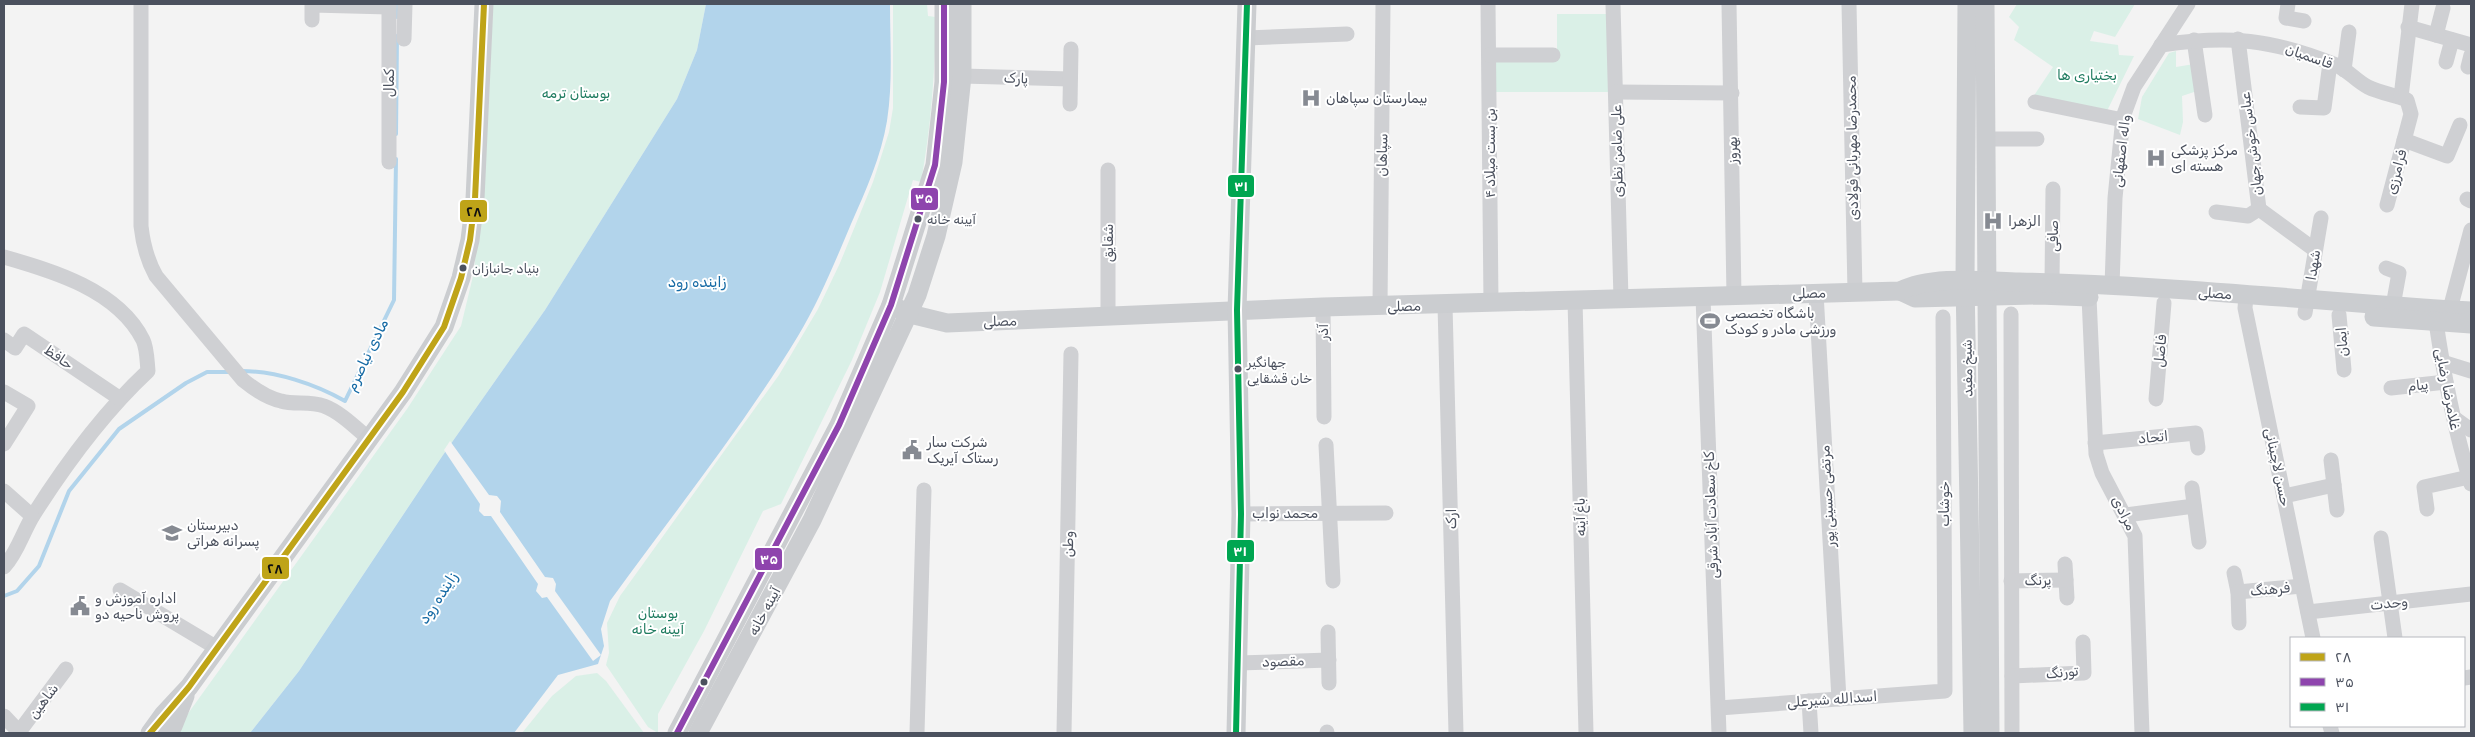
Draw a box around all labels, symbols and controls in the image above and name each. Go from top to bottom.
street label: قاسمیان [2283,41,2335,73]
park label: بختیاری ها [2057,67,2117,84]
street label: کمال [381,68,398,97]
street label: پارک [1003,70,1029,88]
street label: محمدرضا مهربانی فولادی [1843,75,1862,220]
park label: بوستان ترمه [542,85,610,102]
hospital icon: بیمارستان سپاهان [1300,87,1322,109]
place label: بیمارستان سپاهان [1326,90,1428,108]
street label: عباس خوش جهان [2237,91,2266,197]
street label: علی ضامن نظری [1608,104,1627,197]
street label: بن بست میلاد ۴ [1482,108,1499,198]
street label: واله اصفهانی [2109,114,2134,188]
street label: سپاهان [1374,133,1392,177]
street label: بهروز [1724,136,1741,165]
place label: مرکز پزشکی هسته ای [2171,142,2238,175]
hospital icon: مرکز پزشکی هسته ای [2145,147,2167,169]
street label: فرامرزی [2382,147,2411,196]
line badge: ۳۱ [1227,174,1255,198]
text: ۳۱ [1234,178,1248,195]
line badge: ۳۵ [910,187,939,211]
text: ۳۵ [915,190,933,207]
line badge: ۲۸ [459,199,488,223]
text: ۲۸ [466,203,482,220]
hospital icon: الزهرا [1982,210,2004,232]
place label: آیینه خانه [927,212,976,227]
place label: الزهرا [2008,213,2041,230]
marker: آیینه خانه [913,214,923,224]
street label: صافی [2045,220,2062,252]
street label: شقایق [1100,224,1117,262]
street label: شهدا [2303,249,2324,282]
place label: بنیاد جانبازان [472,261,539,277]
marker: بنیاد جانبازان [458,263,468,273]
water label: زاینده رود [668,273,726,292]
street label: مصلی [1792,284,1826,303]
street label: مصلی [2197,284,2233,303]
street label: مصلی [1387,298,1421,315]
place label: باشگاه تخصصی ورزشی مادر و کودک [1725,305,1836,338]
sports icon: باشگاه تخصصی ورزشی مادر و کودک [1699,310,1721,332]
street label: مصلی [983,312,1017,331]
water label: مادی نیاصرم [342,316,393,394]
street label: آذر [1315,324,1332,341]
street label: ایمان [2333,326,2352,357]
street label: فاضل [2151,334,2170,368]
street label: شیخ مفید [1958,339,1979,397]
street label: حافظ [41,342,77,373]
street label: غلامرضا رضایی [2431,347,2464,432]
place label: جهانگیر خان قشقایی [1246,355,1312,387]
marker: جهانگیر خان قشقایی [1233,364,1243,374]
street label: پیام [2407,376,2429,396]
street label: حسن لاچینانی [2261,426,2294,508]
street label: اتحاد [2137,427,2169,448]
place label: شرکت سار رستاک آیریک [926,434,998,467]
public building icon: شرکت سار رستاک آیریک [901,439,923,461]
street label: مرتضی حسینی پور [1816,445,1840,548]
street label: کاخ سعادت آباد شرقی [1701,450,1724,579]
street label: خوشاب [1936,481,1953,527]
street label: مرادی [2108,493,2140,534]
street label: باغ آینه [1572,498,1590,536]
street label: محمد نواب [1252,505,1318,522]
street label: ارک [1443,508,1460,529]
place label: دبیرستان پسرانه هراتی [187,517,259,551]
school or university icon: دبیرستان پسرانه هراتی [161,522,183,544]
street label: وطن [1060,531,1077,557]
line badge: ۳۱ [1226,539,1255,563]
text: ۳۱ [1233,543,1247,560]
line badge: ۳۵ [754,547,783,571]
text: ۳۵ [760,551,778,568]
line badge: ۲۸ [261,556,290,580]
text: ۲۸ [267,560,283,577]
water label: زاینده رود [414,568,462,628]
street label: پرنگ [2024,572,2052,590]
street label: فرهنگ [2249,579,2291,600]
street label: آیینه خانه [745,584,784,638]
place label: اداره آموزش و پروش ناحیه دو [95,590,179,624]
street label: وحدت [2369,593,2409,614]
public building icon: اداره آموزش و پروش ناحیه دو [69,595,91,617]
park label: بوستان آیینه خانه [632,605,684,638]
legend [2290,637,2465,727]
text: ۲۸ [2335,648,2352,666]
street label: مقصود [1261,652,1305,671]
street label: تورنگ [2045,662,2080,683]
text: ۳۵ [2335,673,2354,691]
unlabelled marker [699,677,709,687]
street label: شاهین [25,680,62,722]
street label: اسدالله شیرعلی [1786,688,1878,711]
text: ۳۱ [2335,698,2349,716]

